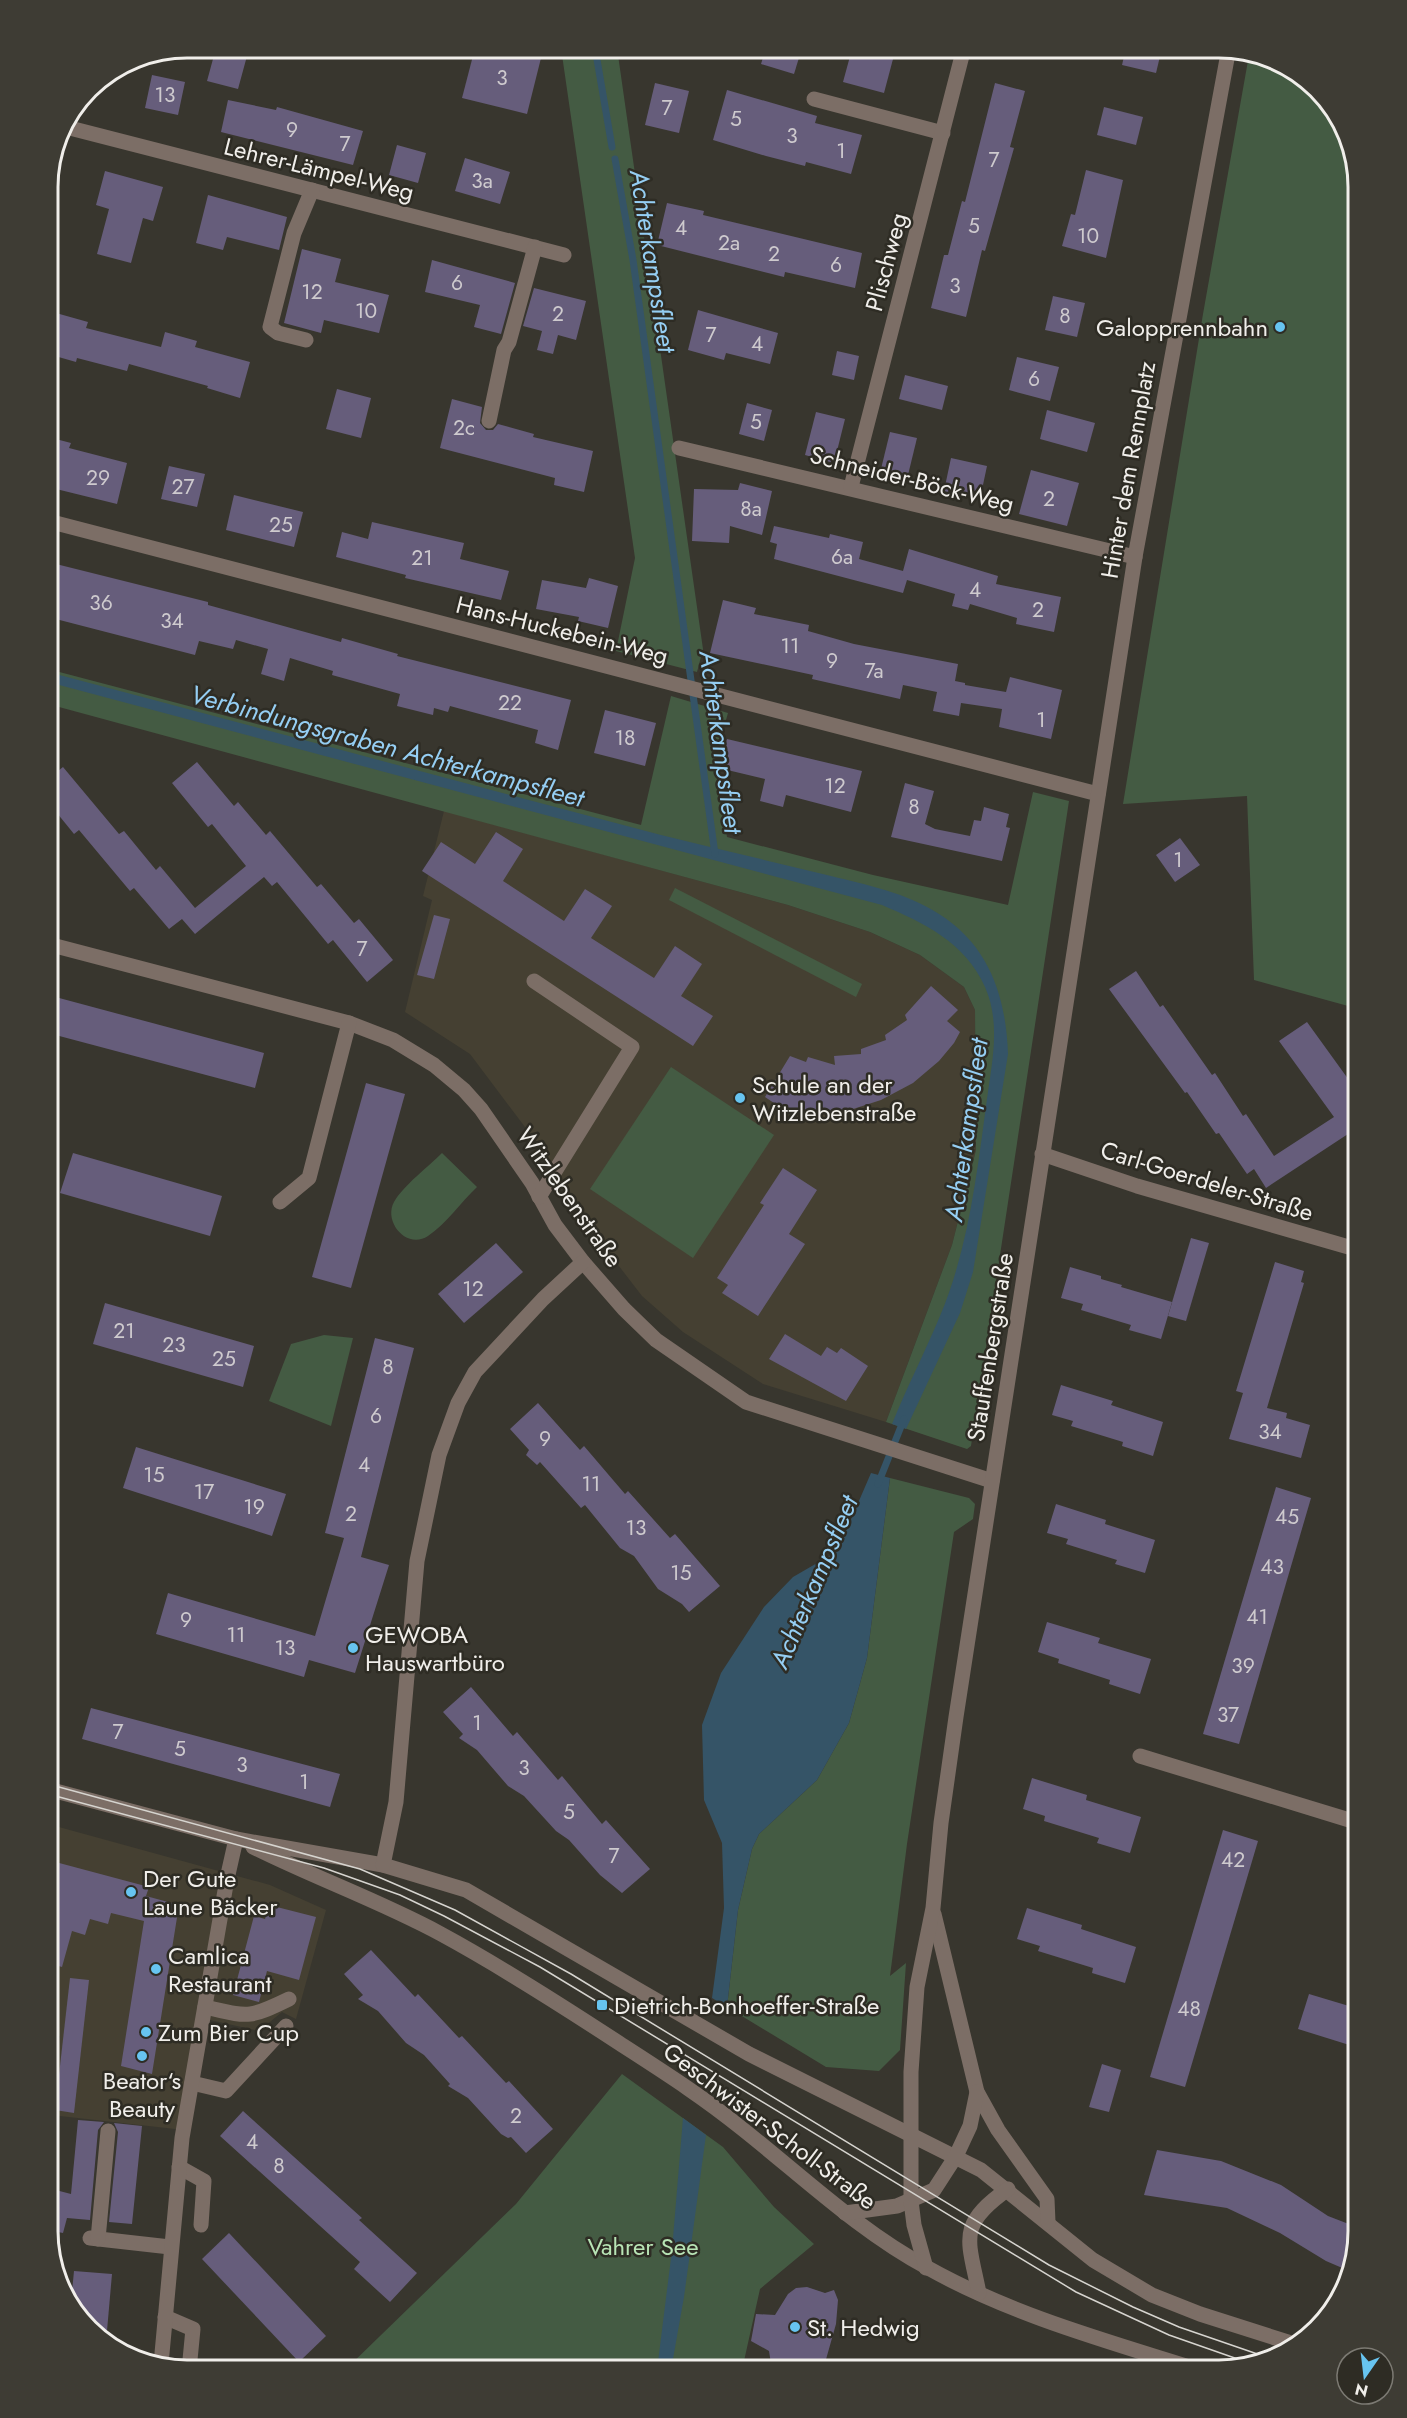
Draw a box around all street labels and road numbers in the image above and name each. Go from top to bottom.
street label: Lehrer-Lämpel-Weg [220,128,418,210]
street label: Plischweg [856,209,916,315]
street label: Hinter dem Rennplatz [1092,359,1164,581]
street label: Schneider-Böck-Weg [806,437,1018,521]
street label: Hans-Huckebein-Weg [452,587,672,673]
street label: Witzlebenstraße [509,1120,631,1274]
street label: Carl-Goerdeler-Straße [1096,1132,1318,1230]
street label: Stauffenbergstraße [958,1250,1022,1444]
street label: Geschwister-Scholl-Straße [656,2034,884,2218]

